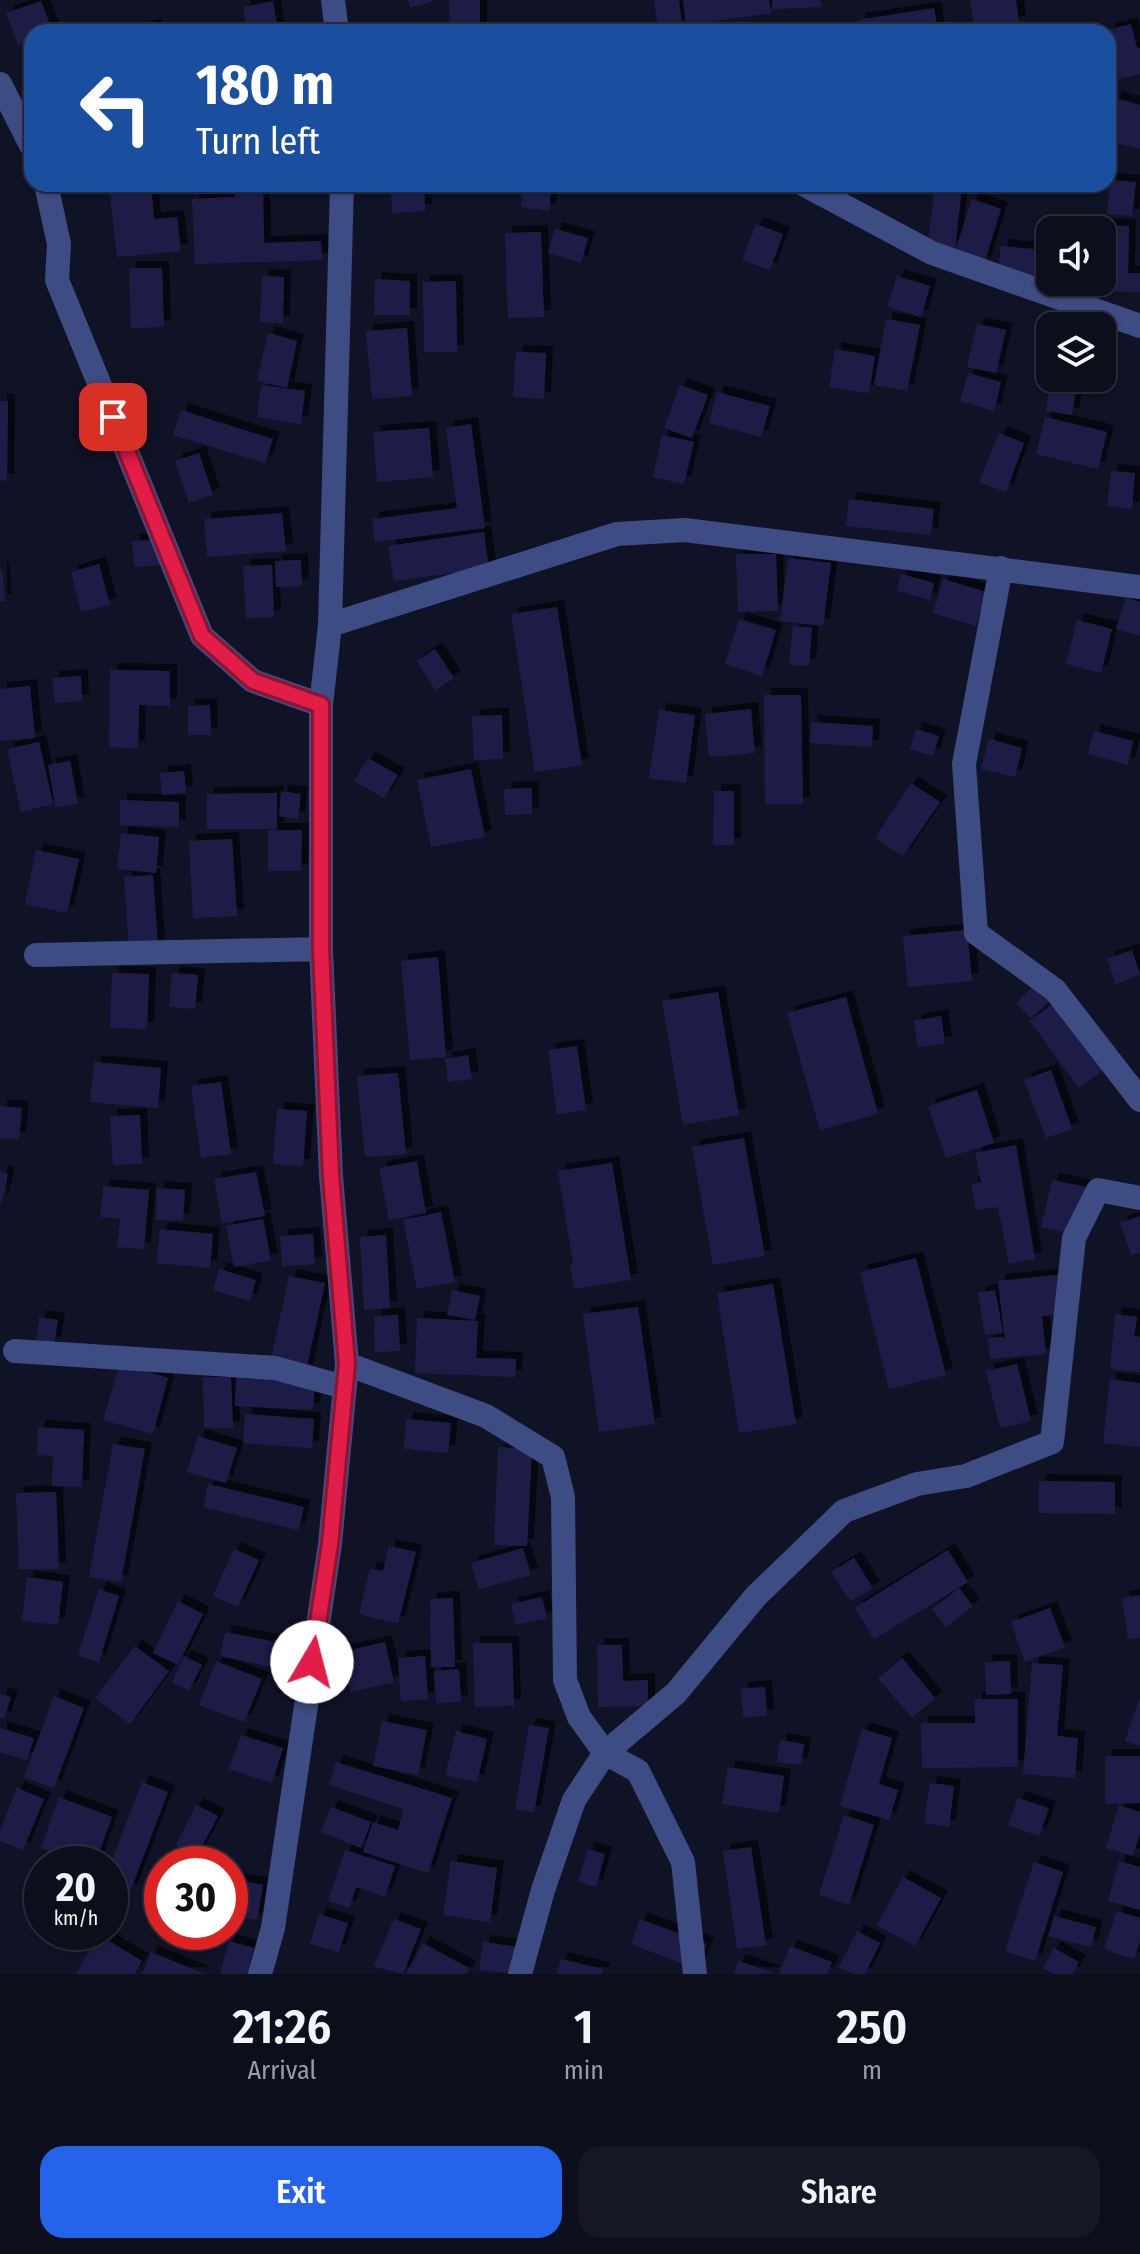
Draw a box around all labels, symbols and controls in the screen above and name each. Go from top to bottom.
text: 180 m [196,52,334,119]
icon: left [64,56,168,160]
text: Turn left [196,120,320,164]
map controls [1036,216,1116,392]
button: sound [1036,216,1116,296]
button: layers [1036,312,1116,392]
pin [79,383,147,451]
icon: arrive [91,395,135,439]
position arrow [270,1620,354,1704]
speed limit sign: 30 [144,1846,248,1950]
text: 20 [56,1864,96,1912]
text: km/h [54,1906,98,1930]
text: 21:26 [232,1998,331,2056]
text: 1 [574,1998,594,2056]
text: 250 [836,1998,908,2056]
text: Arrival [247,2055,316,2086]
text: min [564,2055,604,2086]
text: m [862,2055,882,2086]
button: Exit [40,2146,562,2238]
button: Share [578,2146,1100,2238]

